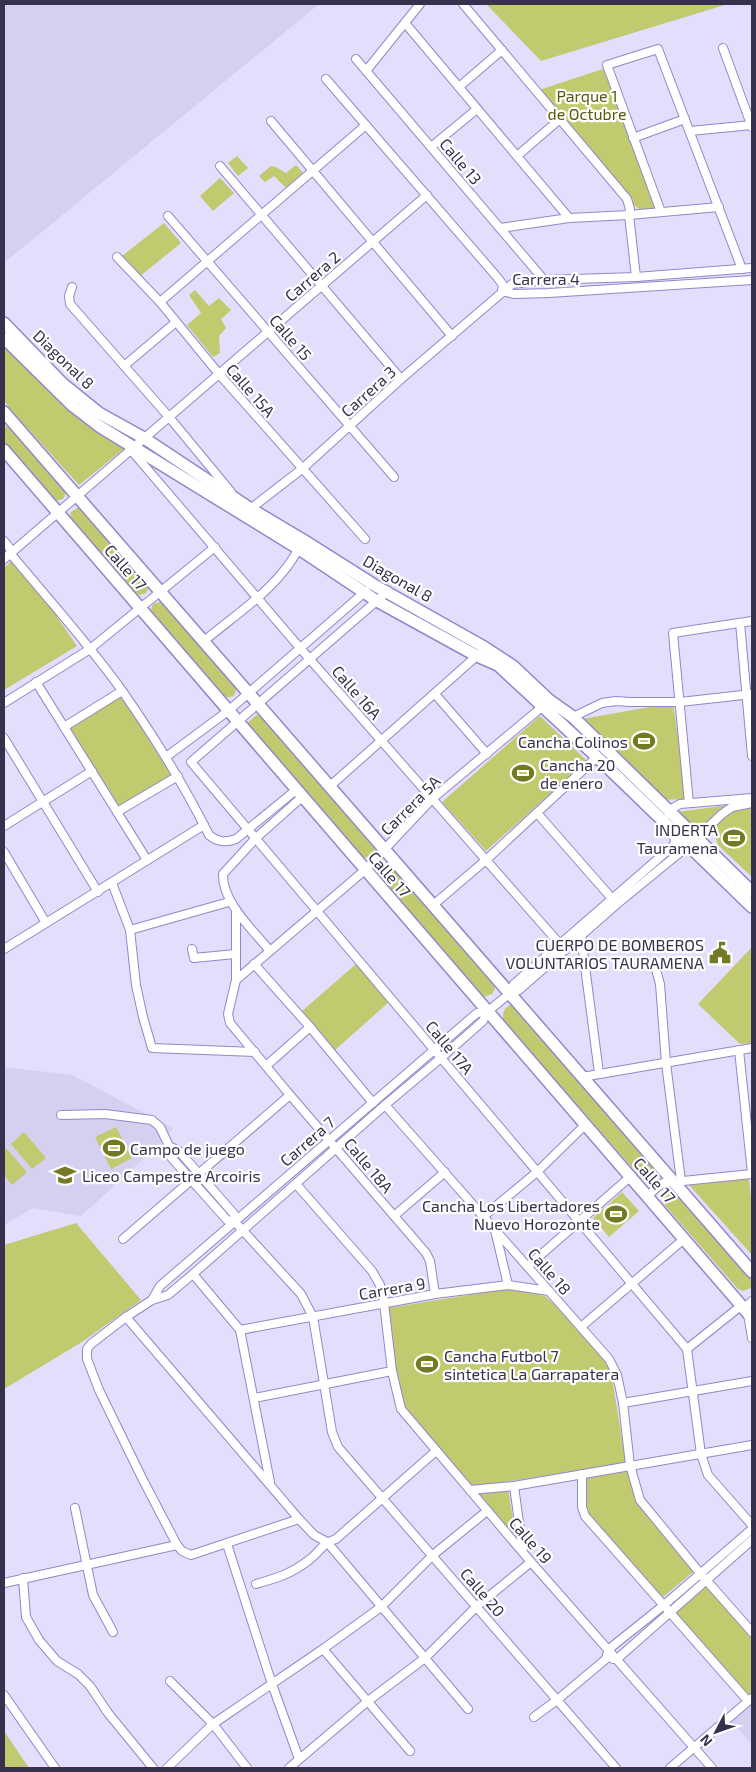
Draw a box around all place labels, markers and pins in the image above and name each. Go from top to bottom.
sports icon: Cancha Colinos [631,728,657,754]
place label: Cancha Colinos [518,732,628,751]
place label: Cancha 20 de enero [540,755,615,792]
sports icon: Cancha 20 de enero [510,760,536,786]
place label: INDERTA Tauramena [636,820,718,857]
sports icon: INDERTA Tauramena [721,825,747,851]
place label: CUERPO DE BOMBEROS VOLUNTARIOS TAURAMENA [506,935,704,972]
public building icon: CUERPO DE BOMBEROS VOLUNTARIOS TAURAMENA [707,940,733,966]
sports icon: Campo de juego [101,1135,127,1161]
place label: Campo de juego [130,1139,245,1159]
school or university icon: Liceo Campestre Arcoiris [52,1162,78,1188]
place label: Liceo Campestre Arcoiris [82,1166,261,1185]
place label: Cancha Los Libertadores Nuevo Horozonte [422,1196,600,1233]
sports icon: Cancha Los Libertadores Nuevo Horozonte [603,1201,629,1227]
place label: Cancha Futbol 7 sintetica La Garrapatera [444,1346,619,1383]
sports icon: Cancha Futbol 7 sintetica La Garrapatera [414,1351,440,1377]

